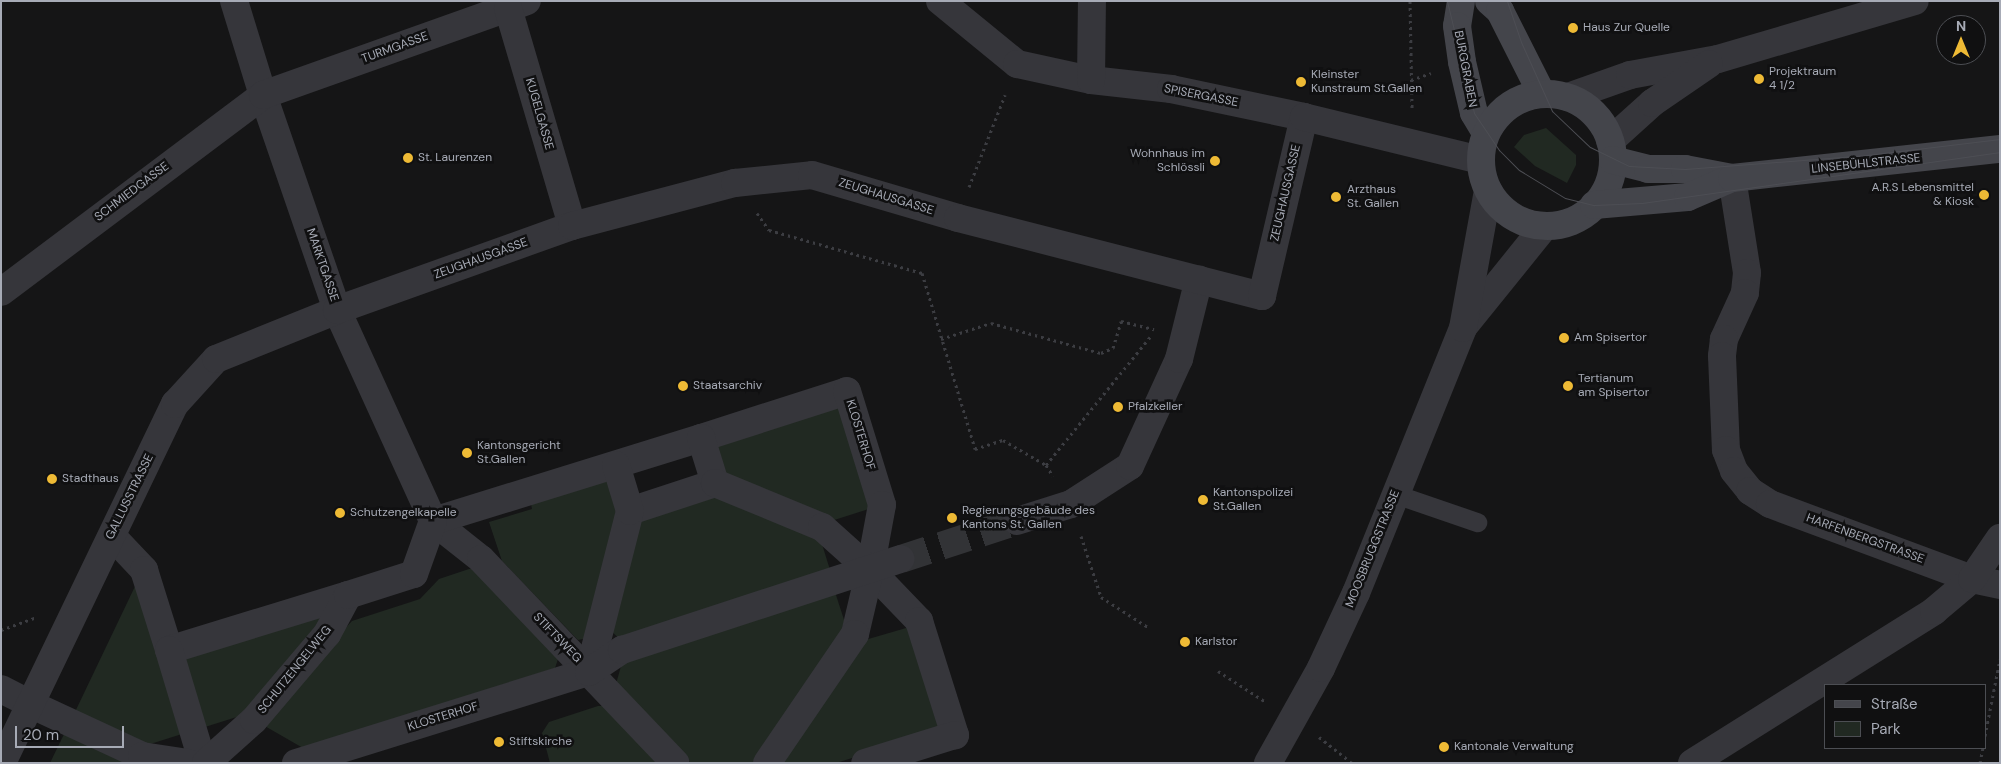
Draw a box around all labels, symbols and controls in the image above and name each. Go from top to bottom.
north arrow [1936,15,1986,65]
text: N [1956,17,1966,35]
place label: Haus Zur Quelle [1583,21,1670,35]
marker: Haus Zur Quelle [1567,22,1579,34]
street label: TURMGASSE [360,29,430,67]
street label: BURGGRABEN [1451,29,1479,109]
place label: Projektraum 4 1/2 [1769,65,1836,93]
place label: Kleinster Kunstraum St.Gallen [1311,68,1422,96]
marker: Projektraum 4 1/2 [1753,73,1765,85]
street label: KUGELGASSE [522,76,556,152]
marker: Kleinster Kunstraum St.Gallen [1295,76,1307,88]
street label: SPISERGASSE [1163,82,1239,110]
street label: ZEUGHAUSGASSE [1268,143,1304,243]
place label: Wohnhaus im Schlössli [1130,147,1205,175]
place label: St. Laurenzen [418,151,492,165]
street label: LINSEBÜHLSTRASSE [1811,151,1921,177]
marker: St. Laurenzen [402,152,414,164]
marker: Wohnhaus im Schlössli [1209,155,1221,167]
street label: SCHMIEDGASSE [92,159,172,225]
street label: ZEUGHAUSGASSE [837,176,935,218]
place label: A.R.S Lebensmittel & Kiosk [1872,181,1974,209]
place label: Arzthaus St. Gallen [1347,183,1399,211]
marker: A.R.S Lebensmittel & Kiosk [1978,189,1990,201]
marker: Arzthaus St. Gallen [1329,190,1343,204]
street label: MARKTGASSE [303,227,341,303]
street label: ZEUGHAUSGASSE [432,235,530,283]
place label: Am Spisertor [1574,331,1647,345]
marker: Am Spisertor [1558,332,1570,344]
place label: Tertianum am Spisertor [1578,372,1649,400]
place label: Staatsarchiv [693,379,762,393]
marker: Staatsarchiv [677,380,689,392]
marker: Tertianum am Spisertor [1562,380,1574,392]
street label: KLOSTERHOF [842,398,878,472]
place label: Pfalzkeller [1128,400,1183,414]
marker: Pfalzkeller [1112,401,1124,413]
place label: Kantonsgericht St.Gallen [477,439,561,467]
marker: Kantonsgericht St.Gallen [461,447,473,459]
street label: GALLUSSTRASSE [103,452,157,542]
place label: Stadthaus [62,472,119,486]
marker: Stadthaus [46,473,58,485]
place label: Kantonspolizei St.Gallen [1213,486,1293,514]
street label: MOOSBRUGGSTRASSE [1343,488,1403,610]
marker: Kantonspolizei St.Gallen [1197,494,1209,506]
place label: Regierungsgebäude des Kantons St. Gallen [962,504,1095,532]
place label: Schutzengelkapelle [350,506,456,520]
marker: Schutzengelkapelle [334,507,346,519]
street label: HARFENBERGSTRASSE [1804,511,1926,567]
marker: Regierungsgebäude des Kantons St. Gallen [946,512,958,524]
street label: STIFTSWEG [530,610,584,666]
street label: SCHUTZENGELWEG [255,623,335,717]
place label: Karlstor [1195,635,1237,649]
marker: Karlstor [1179,636,1191,648]
legend [1824,684,1986,749]
text: Straße [1871,694,1918,714]
street label: KLOSTERHOF [406,699,480,735]
scale bar [18,716,126,748]
text: Park [1871,719,1901,739]
text: 20 m [23,725,59,745]
place label: Stiftskirche [509,735,572,749]
marker: Stiftskirche [493,736,505,748]
place label: Kantonale Verwaltung [1454,740,1574,754]
marker: Kantonale Verwaltung [1438,741,1450,753]

